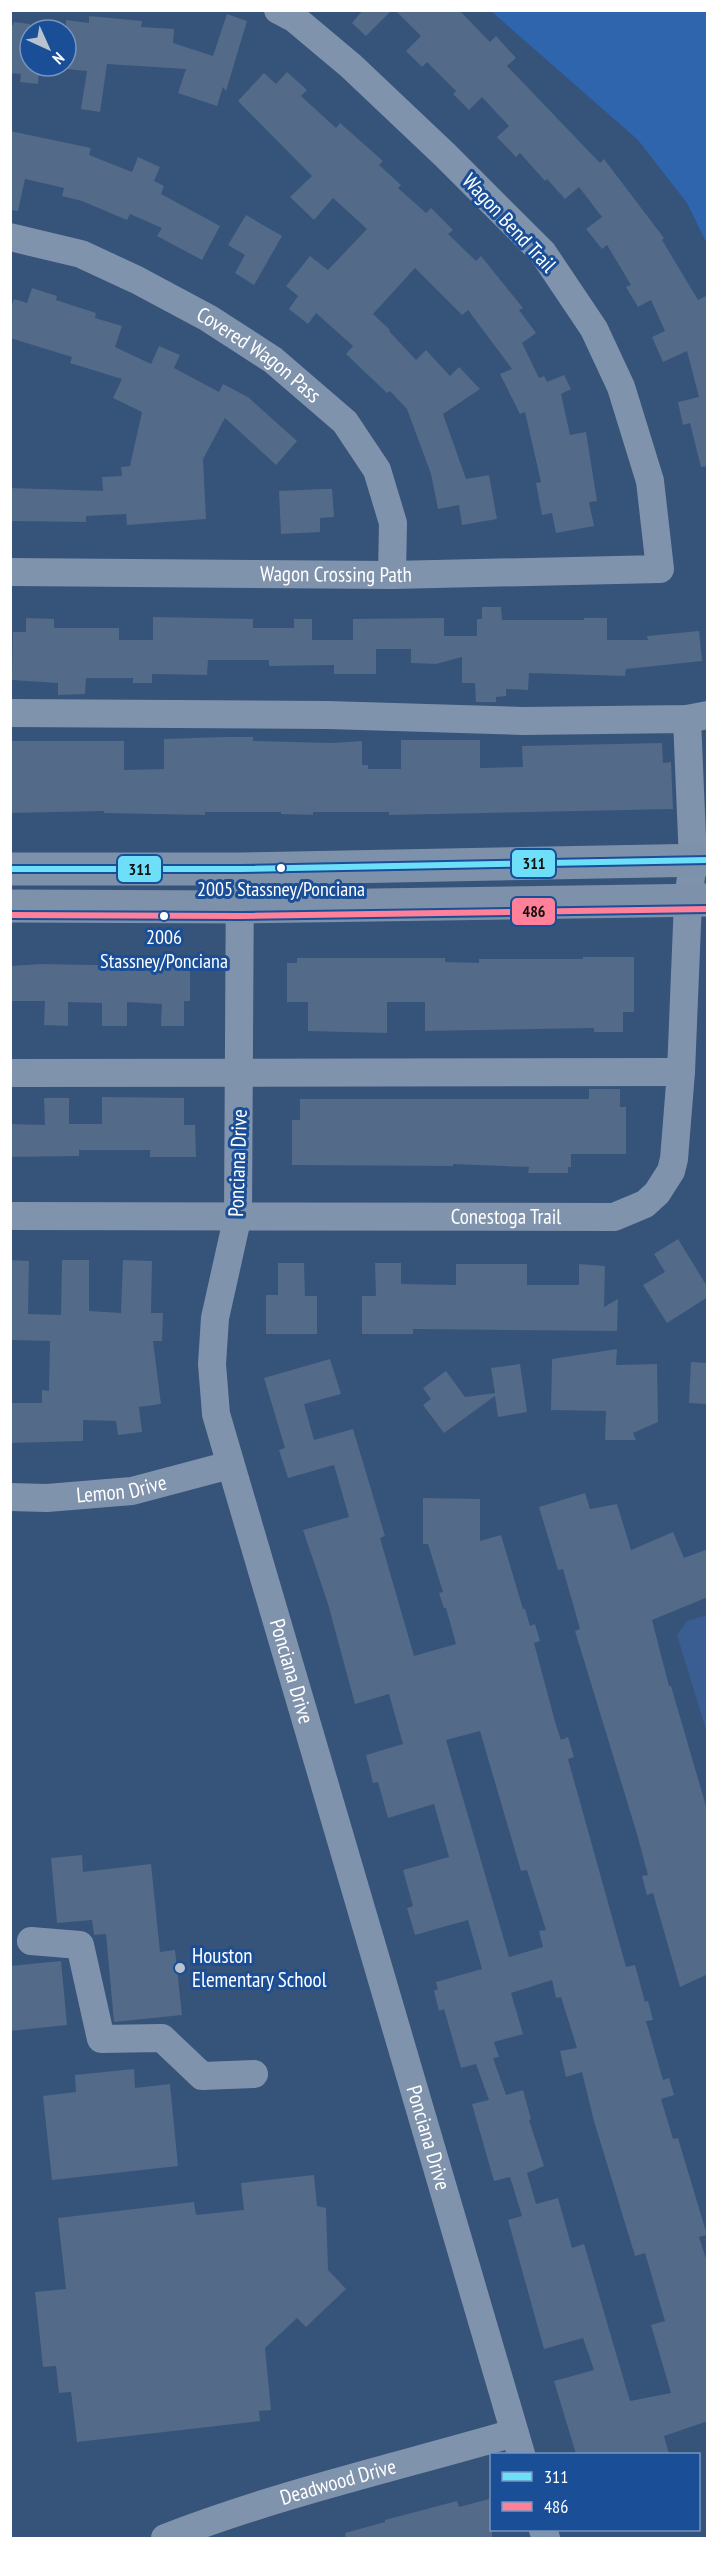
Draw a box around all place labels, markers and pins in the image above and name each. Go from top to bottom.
marker: 2005 Stassney/Ponciana [275,862,287,874]
place label: 2005 Stassney/Ponciana [197,876,365,902]
marker: 2006 Stassney/Ponciana [158,910,170,922]
place label: 2006 Stassney/Ponciana [100,924,228,974]
place label: Houston Elementary School [192,1942,327,1993]
marker: Houston Elementary School [173,1961,187,1975]

